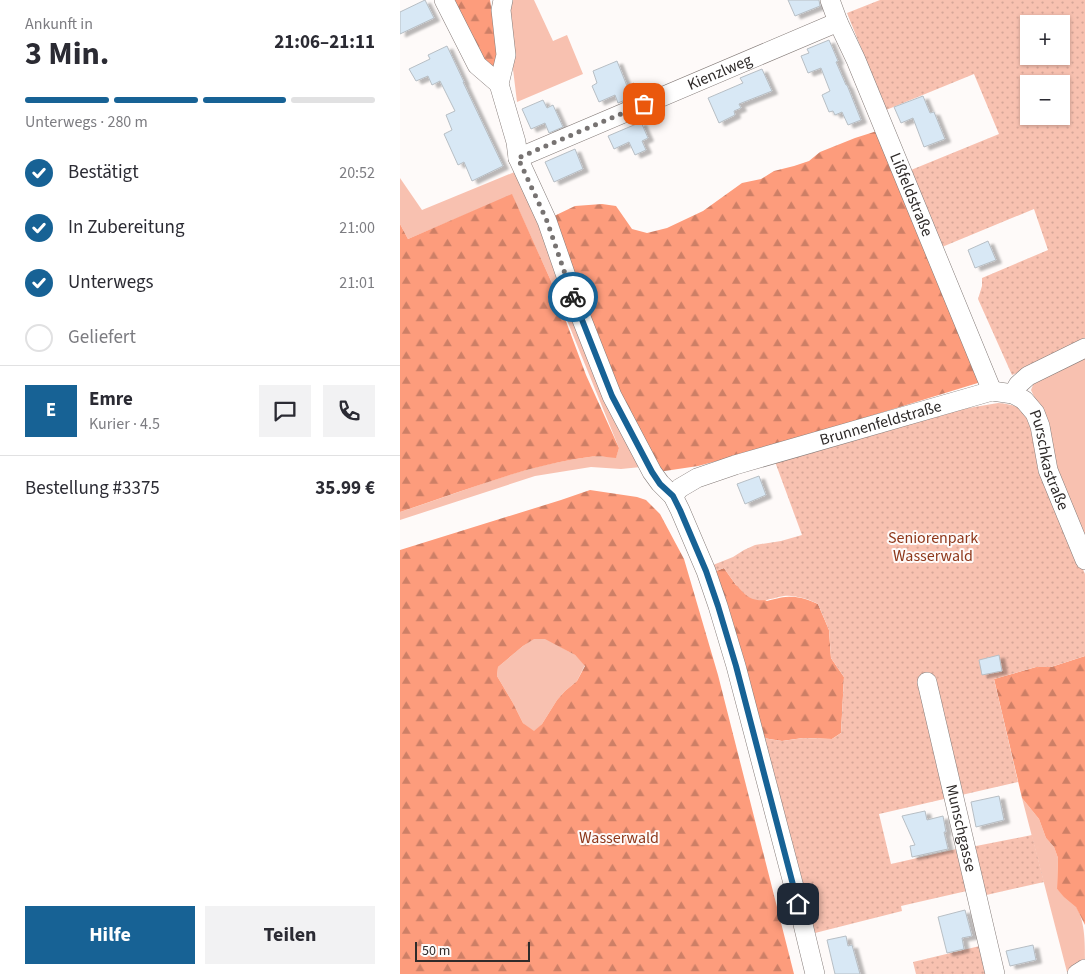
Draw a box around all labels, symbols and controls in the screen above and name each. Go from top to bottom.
text: Ankunft in [25,13,93,35]
map controls [1020,15,1070,125]
button: + [1020,15,1070,65]
text: 21:06–21:11 [274,29,375,56]
text: 3 Min. [25,31,109,77]
street label: Kienzlweg [684,49,755,96]
button: − [1020,75,1070,125]
pin [623,83,665,125]
icon: bag [630,90,658,118]
text: Unterwegs · 280 m [25,111,148,133]
street label: Lißfeldstraße [884,149,938,240]
icon: check [25,159,53,187]
text: Bestätigt [68,159,139,186]
text: 20:52 [339,162,375,184]
icon: check [25,214,53,242]
text: In Zubereitung [68,214,185,241]
text: 21:00 [339,217,375,239]
icon: check [25,269,53,297]
text: Unterwegs [68,269,154,296]
text: 21:01 [339,272,375,294]
courier [548,272,598,322]
icon: bike [559,283,587,311]
text: Geliefert [68,324,136,351]
button: chat [259,385,311,437]
button: phone [323,385,375,437]
text: Emre [89,386,133,413]
street label: Brunnenfeldstraße [817,395,944,451]
text: E [46,397,56,424]
street label: Purschkastraße [1024,406,1074,514]
text: Kurier · 4.5 [89,413,160,435]
text: Bestellung #3375 [25,475,160,502]
text: 35.99 € [315,475,375,502]
park label: Seniorenpark Wasserwald [888,527,978,567]
street label: Munschgasse [940,782,982,874]
park label: Wasserwald [579,827,659,849]
pin [777,883,819,925]
icon: home [784,890,812,918]
button: Hilfe [25,906,195,964]
button: Teilen [205,906,375,964]
scale bar [415,939,530,962]
text: 50 m [422,941,450,961]

